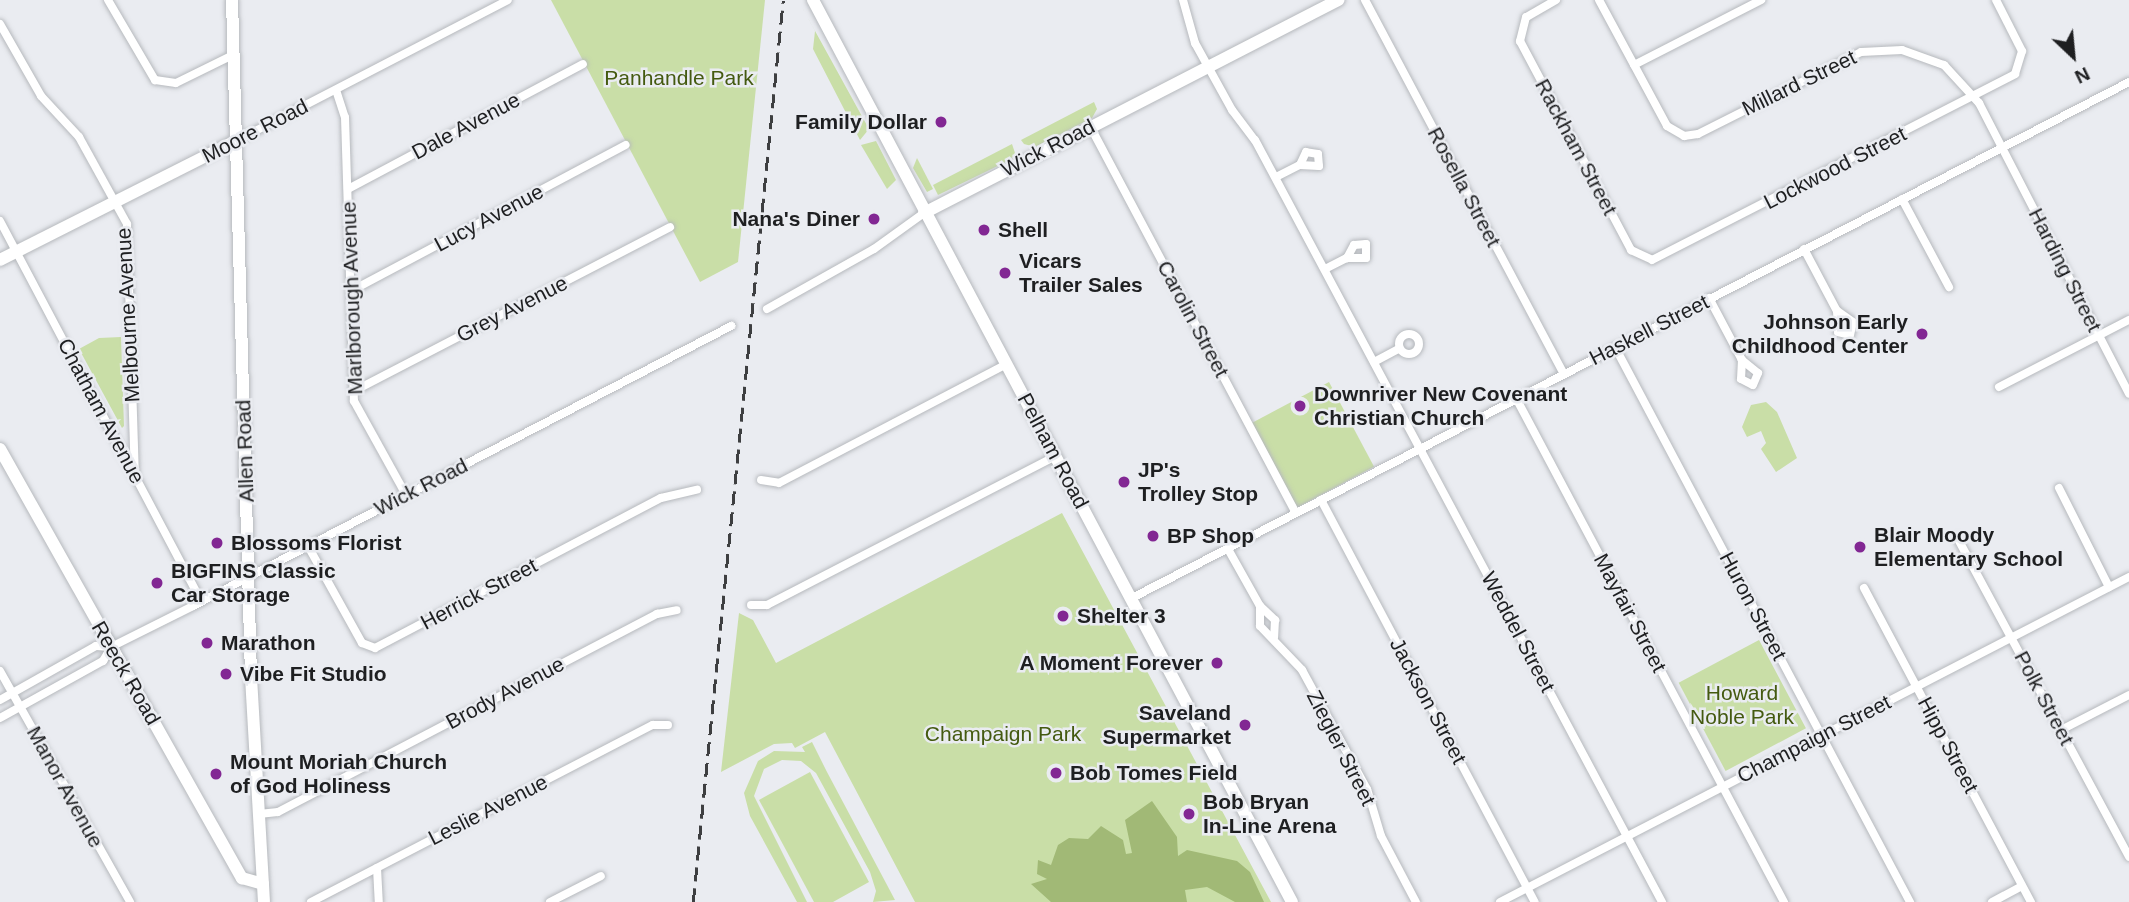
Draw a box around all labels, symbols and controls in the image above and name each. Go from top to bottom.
north arrow [2038,21,2108,91]
street label: Millard Street [1738,45,1860,121]
text: N [2072,63,2093,88]
park label: Panhandle Park [604,65,754,91]
street label: Rackham Street [1530,75,1622,219]
street label: Dale Avenue [407,87,525,165]
street label: Moore Road [198,94,312,168]
place label: Family Dollar [795,109,927,135]
marker: Family Dollar [933,114,949,130]
street label: Wick Road [997,114,1099,182]
street label: Lockwood Street [1760,121,1910,215]
street label: Rosella Street [1422,123,1506,251]
street label: Lucy Avenue [430,178,548,258]
street label: Marlborough Avenue [336,200,368,396]
street label: Harding Street [2023,204,2107,336]
place label: Nana's Diner [732,206,860,232]
marker: Nana's Diner [866,211,882,227]
place label: Shell [998,217,1048,243]
marker: Shell [976,222,992,238]
street label: Melbourne Avenue [111,227,145,403]
place label: Vicars Trailer Sales [1019,248,1143,298]
street label: Carolin Street [1152,256,1234,382]
marker: Vicars Trailer Sales [997,265,1013,281]
street label: Grey Avenue [452,270,572,348]
street label: Haskell Street [1585,289,1713,371]
place label: Johnson Early Childhood Center [1732,309,1908,359]
marker: Johnson Early Childhood Center [1914,326,1930,342]
street label: Chatham Avenue [52,334,150,488]
place label: Downriver New Covenant Christian Church [1314,381,1567,431]
street label: Pelham Road [1012,389,1094,513]
marker: Downriver New Covenant Christian Church [1292,398,1308,414]
street label: Allen Road [231,399,259,503]
street label: Wick Road [370,453,472,521]
place label: JP's Trolley Stop [1138,457,1258,507]
marker: JP's Trolley Stop [1116,474,1132,490]
place label: Blair Moody Elementary School [1874,522,2063,572]
place label: BP Shop [1167,523,1254,549]
marker: BP Shop [1145,528,1161,544]
place label: Blossoms Florist [231,530,401,556]
marker: Blossoms Florist [209,535,225,551]
marker: Blair Moody Elementary School [1852,539,1868,555]
street label: Huron Street [1714,548,1792,664]
street label: Mayfair Street [1588,549,1672,677]
street label: Herrick Street [416,553,542,635]
place label: BIGFINS Classic Car Storage [171,558,336,608]
street label: Weddel Street [1476,568,1560,696]
marker: BIGFINS Classic Car Storage [149,575,165,591]
place label: Shelter 3 [1077,603,1166,629]
marker: Shelter 3 [1055,608,1071,624]
street label: Reeck Road [86,617,166,729]
place label: Marathon [221,630,316,656]
street label: Jackson Street [1384,634,1472,768]
marker: Marathon [199,635,215,651]
street label: Polk Street [2009,647,2079,749]
place label: A Moment Forever [1019,650,1203,676]
street label: Brody Avenue [441,651,569,735]
marker: A Moment Forever [1209,655,1225,671]
place label: Vibe Fit Studio [240,661,387,687]
marker: Vibe Fit Studio [218,666,234,682]
park label: Howard Noble Park [1690,680,1794,730]
street label: Ziegler Street [1301,686,1381,810]
street label: Champaign Street [1733,689,1895,789]
street label: Hipp Street [1912,693,1984,797]
place label: Saveland Supermarket [1103,700,1231,750]
marker: Saveland Supermarket [1237,717,1253,733]
street label: Manor Avenue [21,721,109,853]
park label: Champaign Park [925,721,1081,747]
place label: Mount Moriah Church of God Holiness [230,749,447,799]
place label: Bob Tomes Field [1070,760,1238,786]
marker: Bob Tomes Field [1048,765,1064,781]
marker: Mount Moriah Church of God Holiness [208,766,224,782]
street label: Leslie Avenue [424,769,552,851]
place label: Bob Bryan In-Line Arena [1203,789,1337,839]
marker: Bob Bryan In-Line Arena [1181,806,1197,822]

